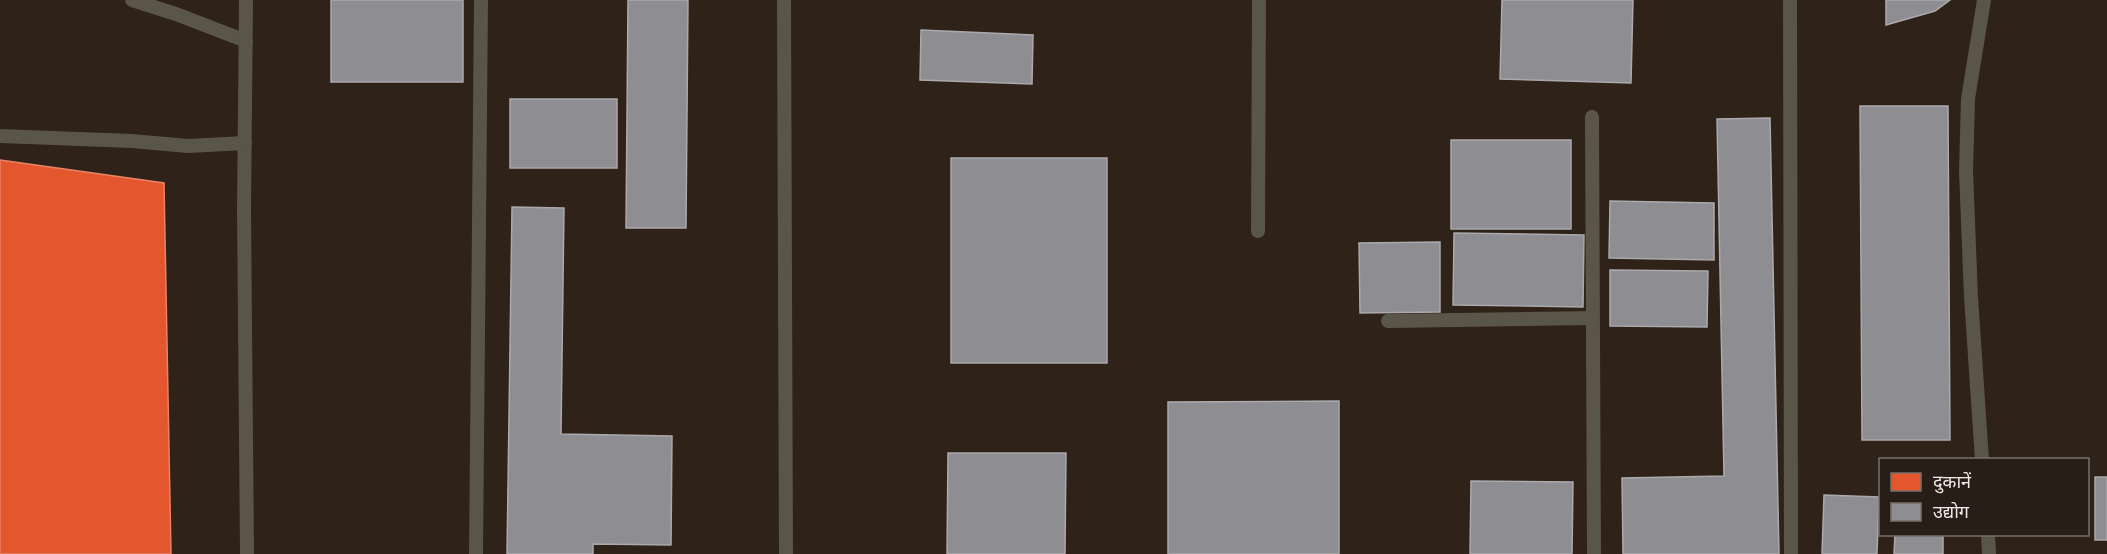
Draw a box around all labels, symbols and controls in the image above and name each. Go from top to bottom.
legend [1879,458,2089,536]
text: दुकानें [1933,469,1972,494]
text: उद्योग [1933,499,1970,524]

